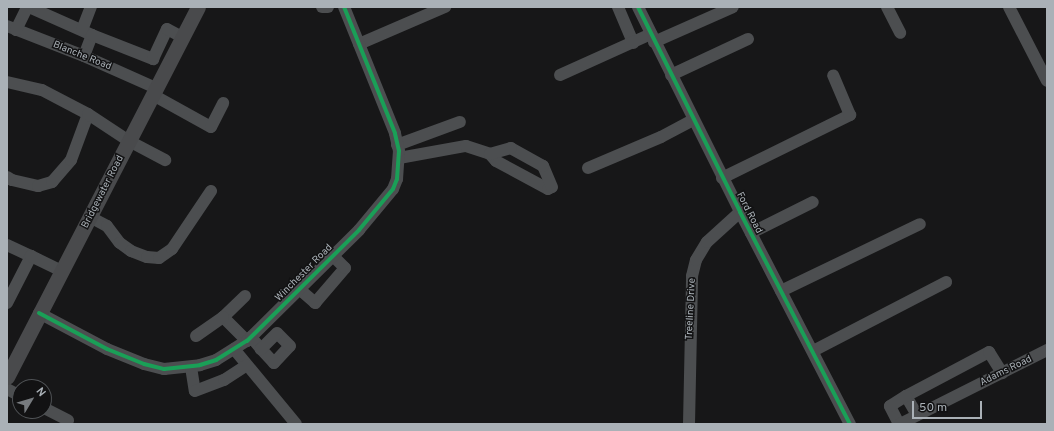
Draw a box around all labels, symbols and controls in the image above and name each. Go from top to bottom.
street label: Blanche Road [51,39,113,73]
street label: Bridgewater Road [79,154,127,230]
street label: Ford Road [733,190,765,236]
street label: Winchester Road [273,242,335,304]
street label: Treeline Drive [683,278,699,340]
street label: Adams Road [978,353,1034,389]
north arrow [12,379,52,419]
text: N [33,385,49,400]
scale bar [914,393,984,419]
text: 50 m [919,400,947,416]

